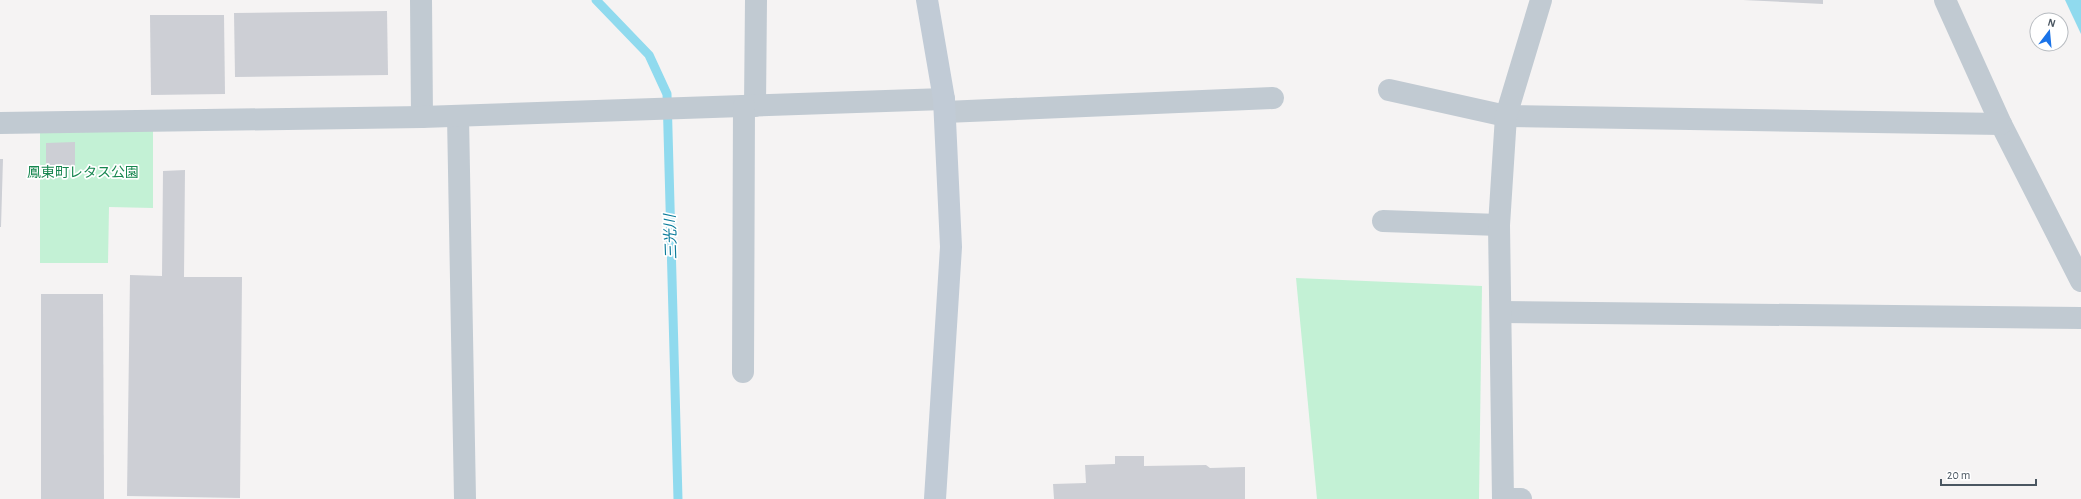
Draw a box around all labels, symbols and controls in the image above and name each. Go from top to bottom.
north arrow [2029,12,2069,52]
text: N [2046,17,2057,29]
park label: 鳳東町レタス公園 [27,165,139,180]
water label: 三光川 [662,212,679,260]
scale bar [1941,461,2036,487]
text: 20 m [1947,469,1970,481]

